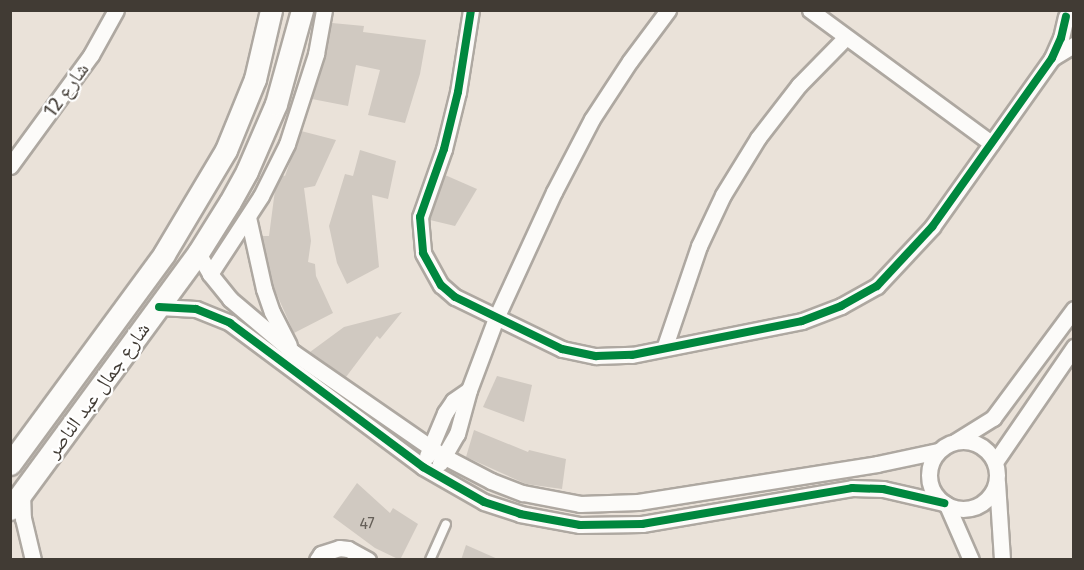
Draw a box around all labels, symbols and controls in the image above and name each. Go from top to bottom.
street label: شارع 12 [38,58,94,122]
street label: شارع جمال عبد الناصر [41,318,155,462]
house number: 47 [359,514,375,534]

